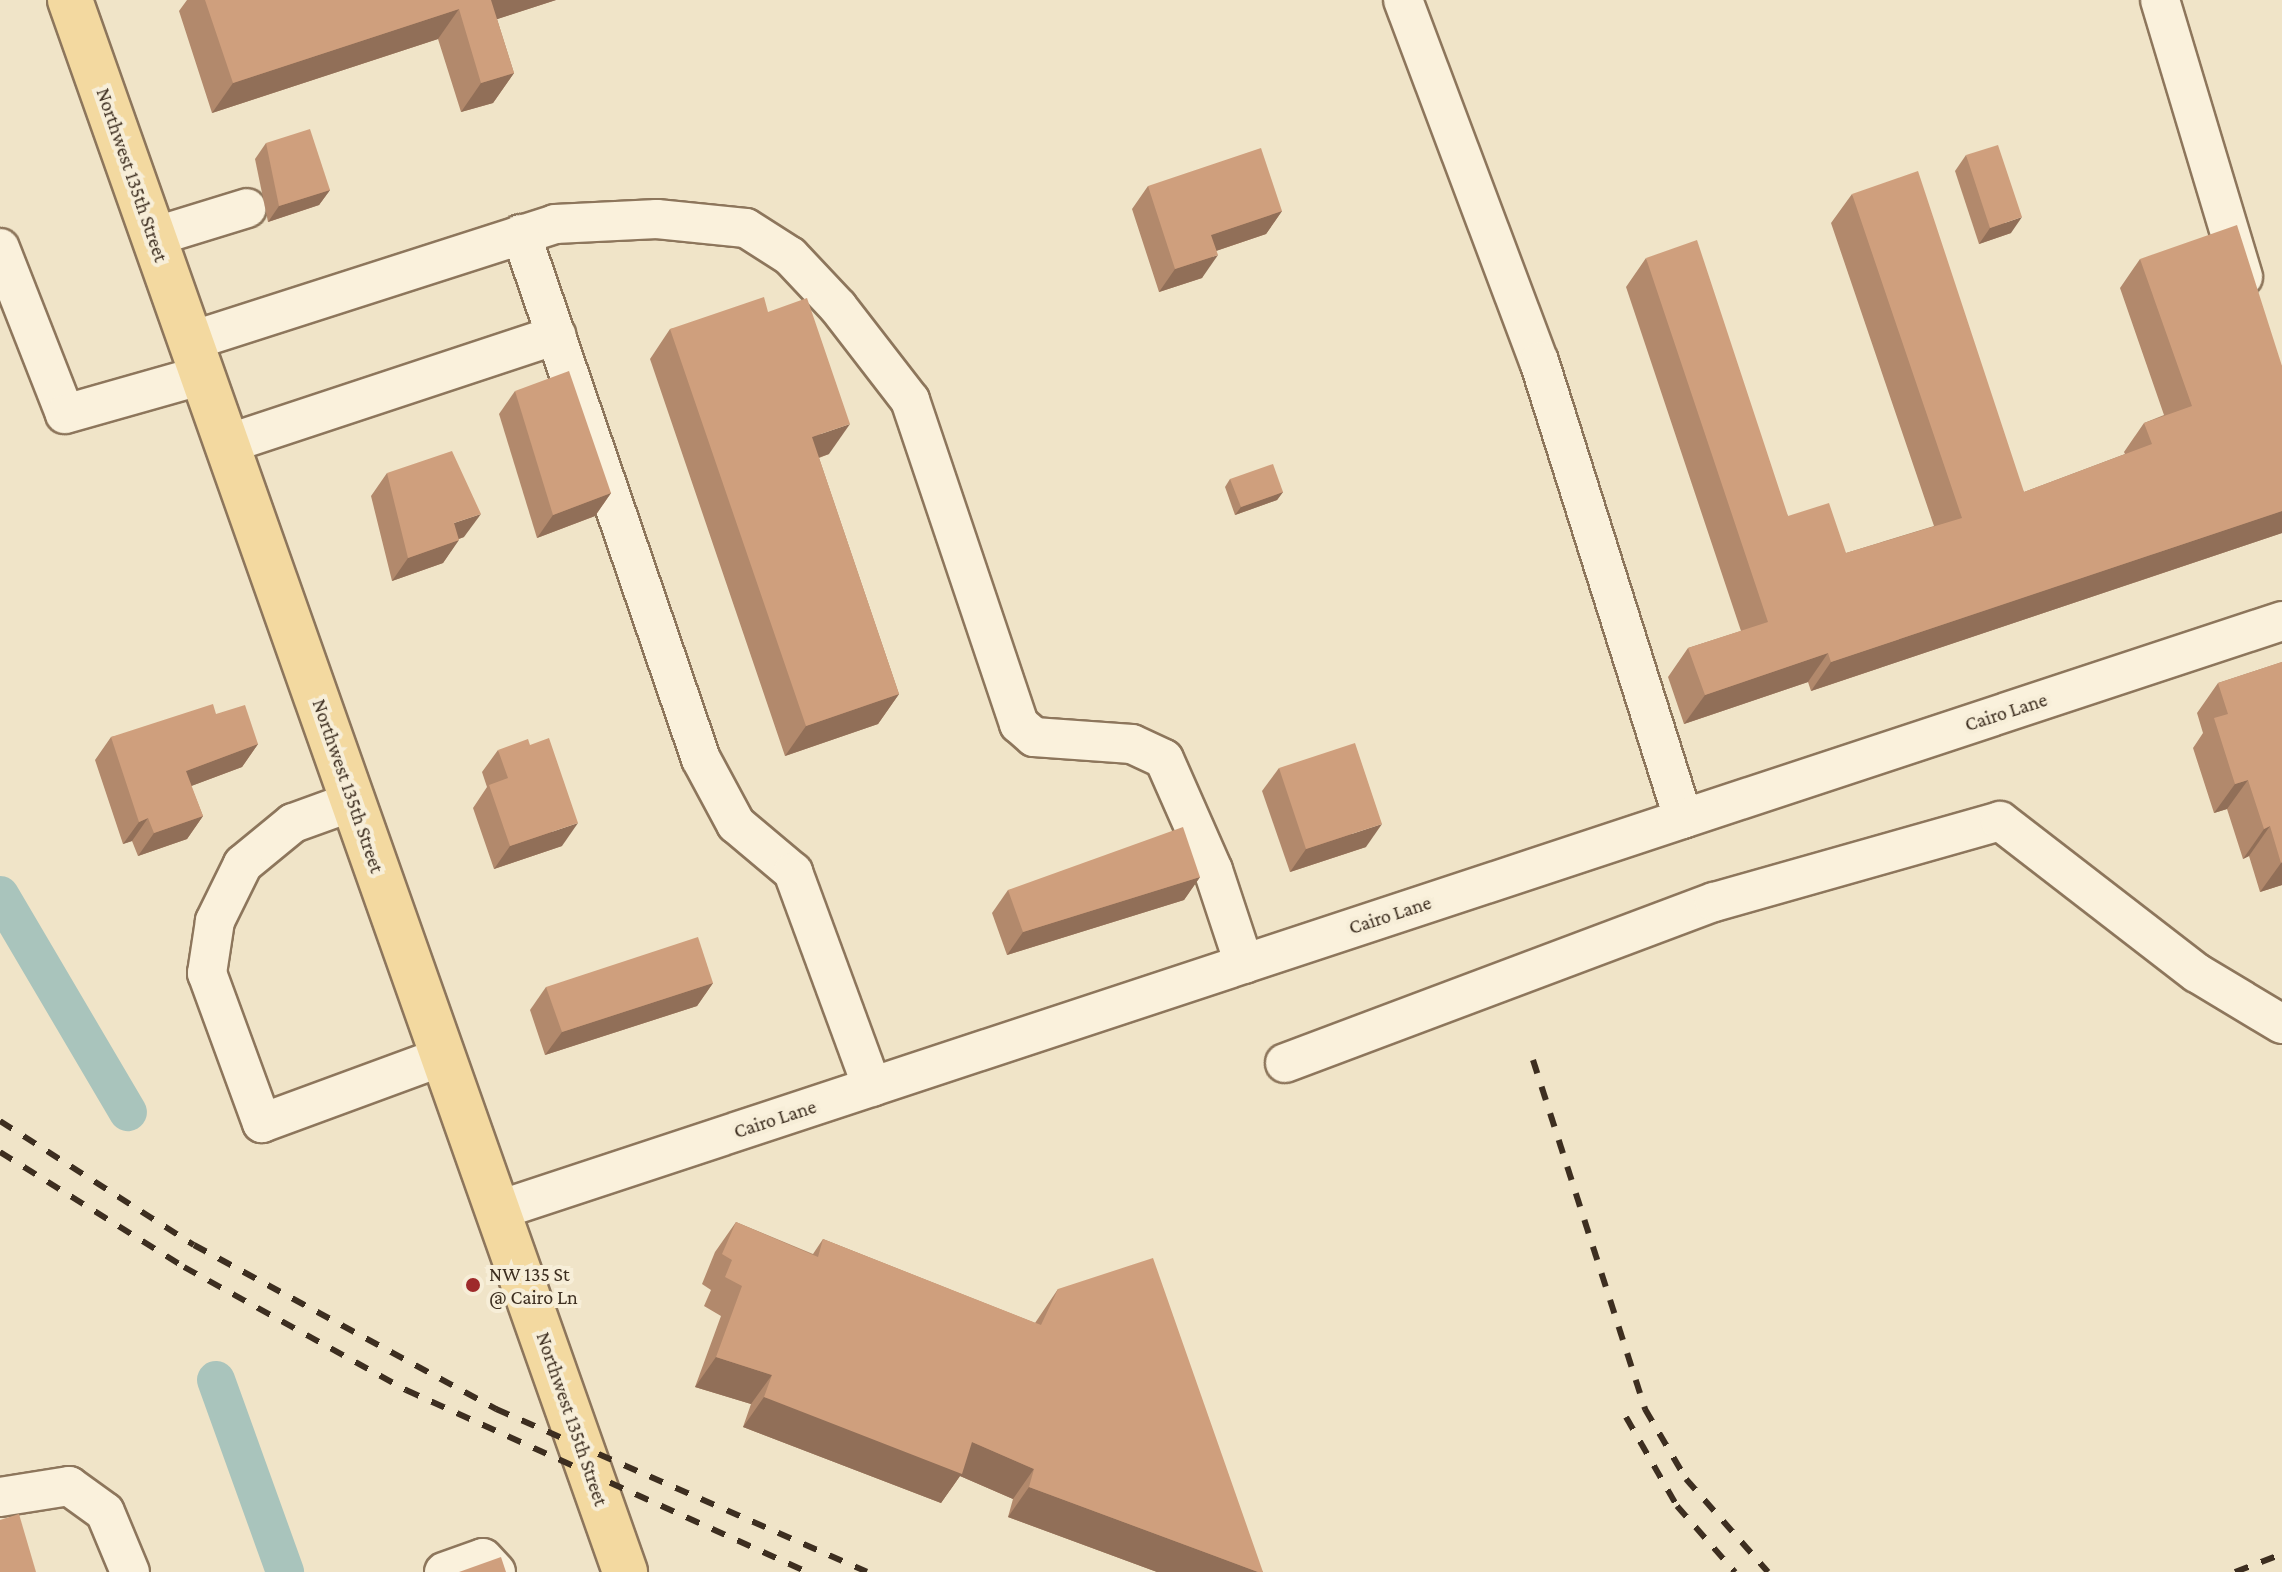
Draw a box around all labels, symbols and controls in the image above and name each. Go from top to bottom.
street label: Northwest 135th Street [91,85,173,265]
street label: Cairo Lane [1962,687,2050,737]
street label: Northwest 135th Street [307,696,389,876]
street label: Cairo Lane [1346,890,1434,940]
street label: Cairo Lane [731,1094,819,1144]
place label: NW 135 St @ Cairo Ln [489,1262,578,1309]
marker: NW 135 St @ Cairo Ln [464,1276,482,1294]
street label: Northwest 135th Street [531,1329,613,1509]

